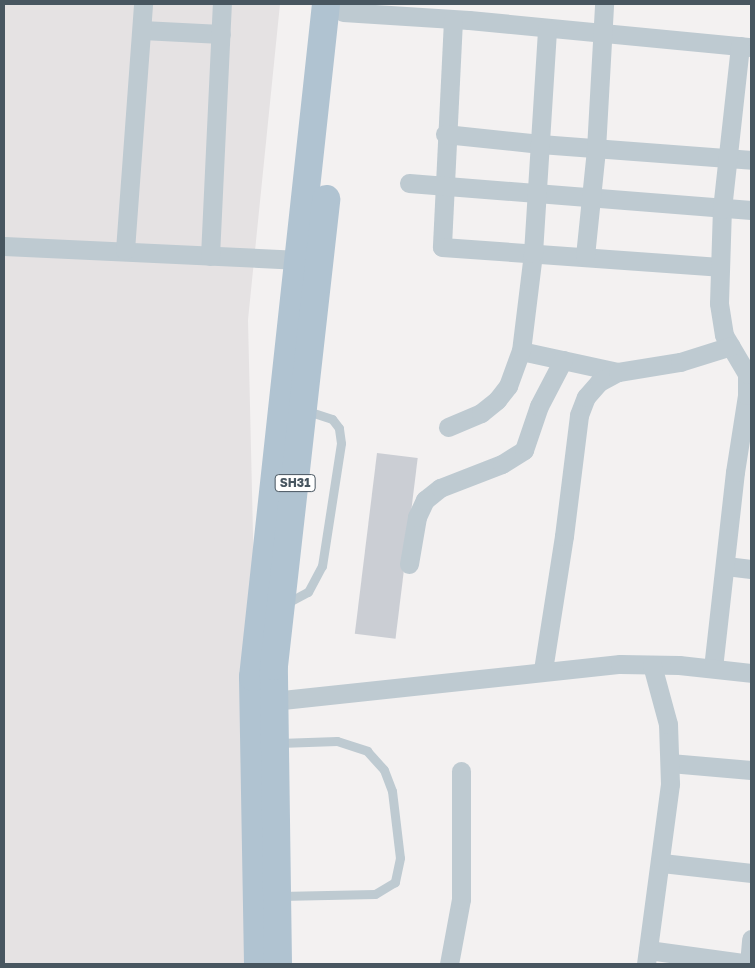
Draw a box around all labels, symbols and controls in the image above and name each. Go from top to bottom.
road number: SH31 [274,473,316,492]

